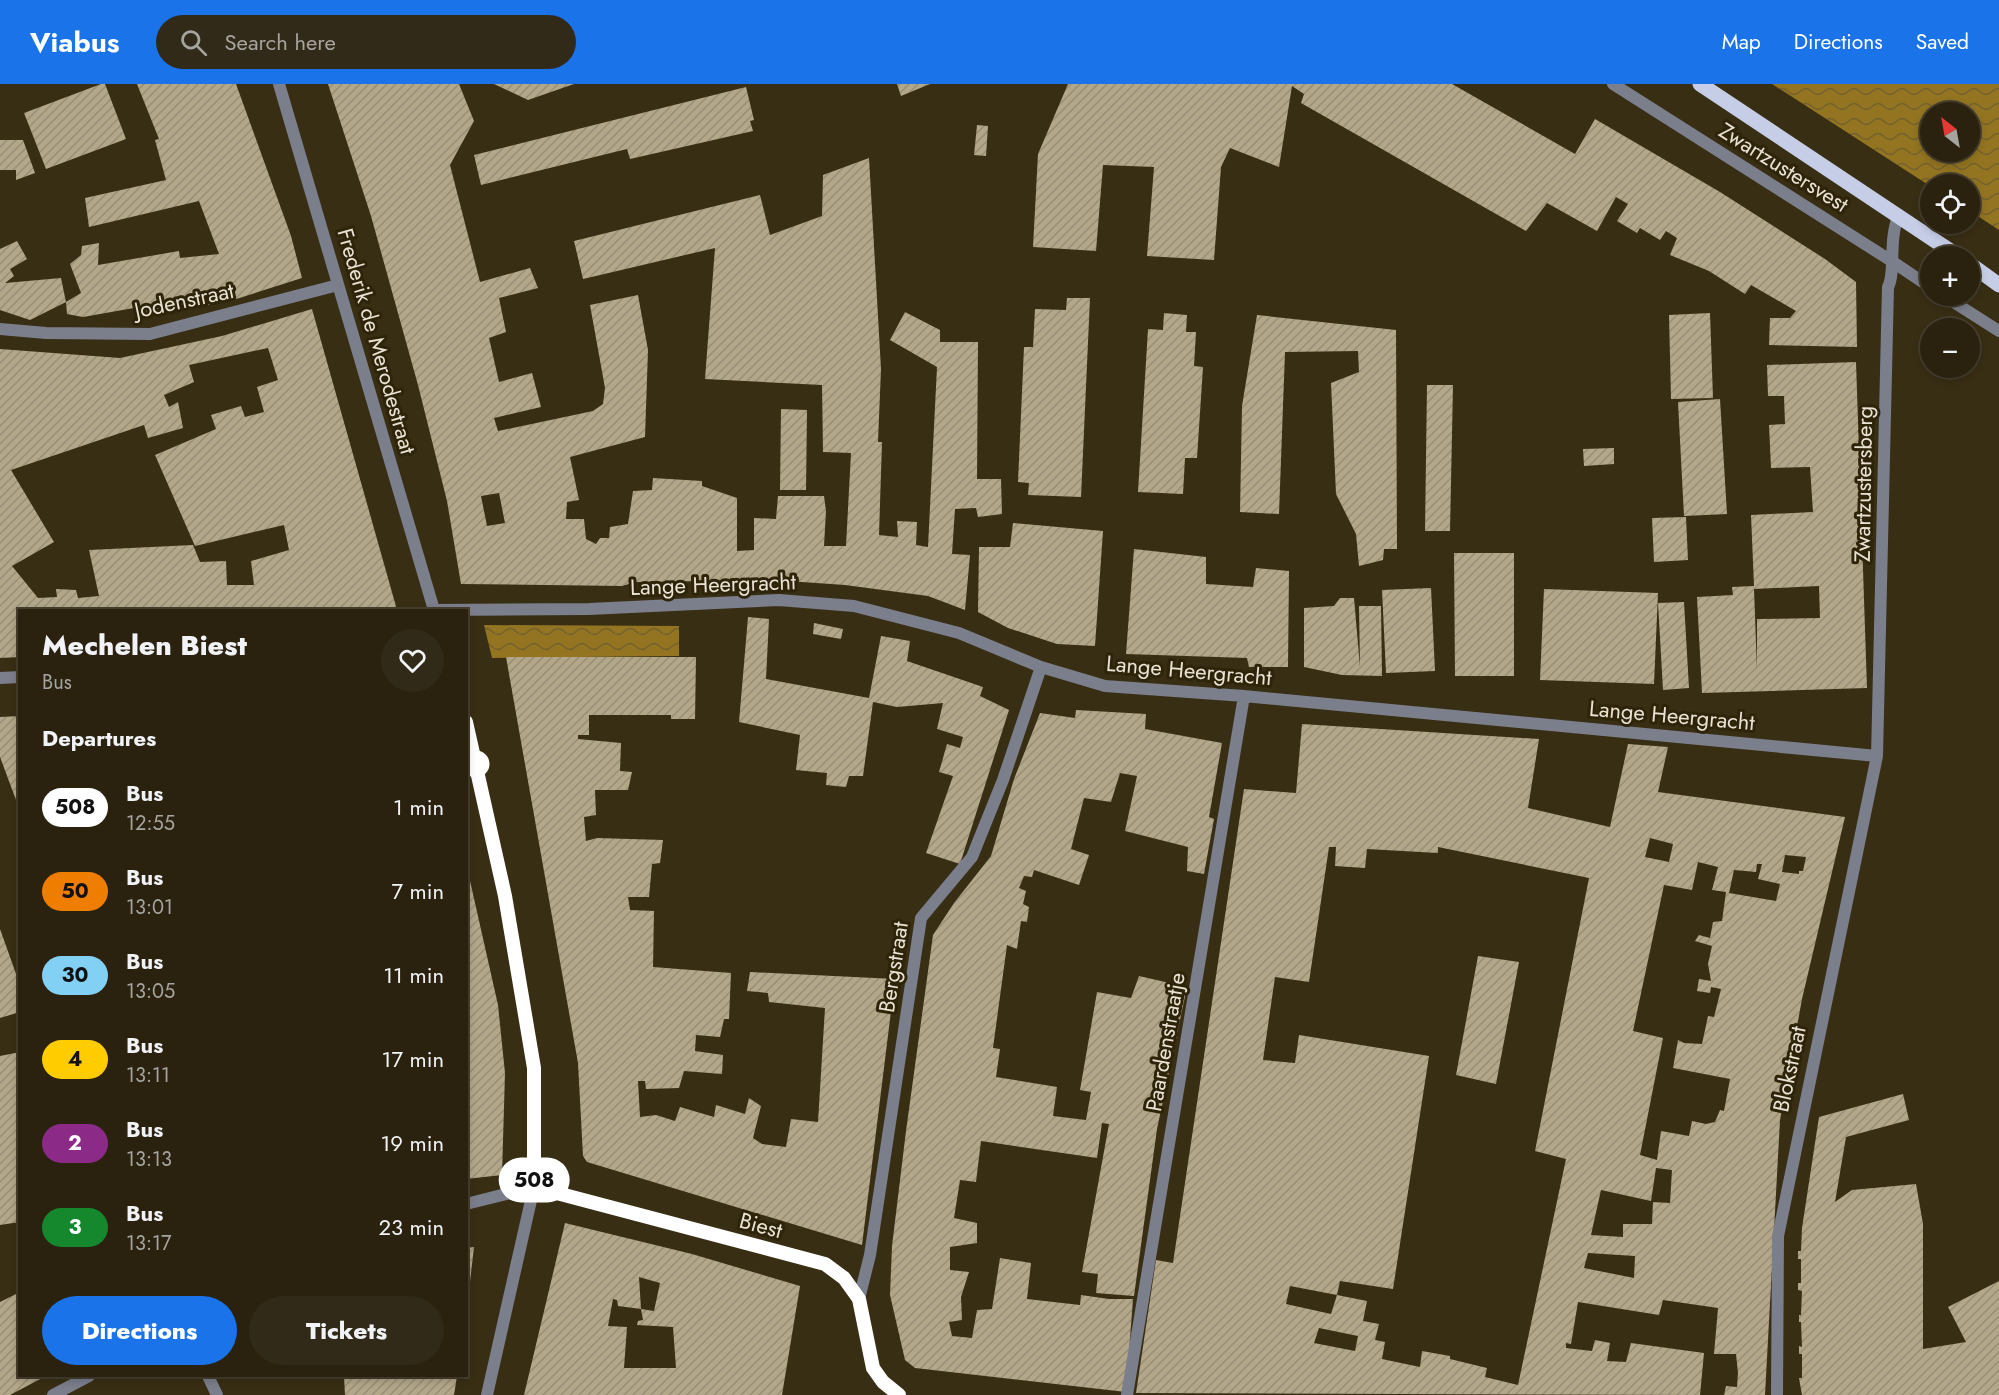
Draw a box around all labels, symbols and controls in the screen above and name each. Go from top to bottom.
search box [156,15,576,69]
text: Viabus [30,22,120,63]
icon: search [177,26,210,59]
text: Search here [225,26,336,58]
text: Map [1722,27,1761,57]
text: Directions [1794,27,1883,57]
text: Saved [1916,27,1969,57]
north arrow [1920,102,1980,162]
map controls [1920,102,1980,378]
street label: Zwartzustersvest [1713,114,1856,220]
button: locate [1920,174,1980,234]
street label: Frederik de Merodestraat [329,224,425,458]
button: + [1920,246,1980,306]
street label: Jodenstraat [128,274,237,327]
button: − [1920,318,1980,378]
street label: Zwartzustersberg [1846,406,1880,562]
street label: Lange Heergracht [629,565,797,603]
text: Mechelen Biest [42,625,247,666]
button: heart [381,629,444,692]
street label: Lange Heergracht [1105,647,1274,693]
text: Bus [42,668,72,697]
street label: Lange Heergracht [1588,692,1757,738]
text: Departures [42,722,156,754]
unlabelled marker [463,751,489,777]
text: Bus [126,777,163,809]
text: 1 min [393,791,444,823]
text: 508 [55,792,95,822]
text: 12:55 [126,809,175,838]
text: Bus [126,861,163,893]
text: 7 min [391,875,444,907]
text: 50 [61,876,89,906]
text: 13:01 [126,893,173,922]
street label: Bergstraat [870,919,916,1015]
text: Bus [126,945,163,977]
text: 11 min [383,959,444,991]
text: 30 [62,960,88,990]
street label: Paardenstraatje [1137,970,1193,1114]
text: 13:05 [126,977,175,1006]
street label: Blokstraat [1764,1022,1814,1115]
text: Bus [126,1029,163,1061]
text: 17 min [382,1043,444,1075]
text: 4 [68,1044,82,1074]
text: 13:11 [126,1061,170,1090]
text: Bus [126,1113,163,1145]
text: 19 min [380,1127,444,1159]
text: 2 [68,1128,82,1158]
text: 13:13 [126,1145,172,1174]
line badge: 508 [500,1160,568,1200]
text: 508 [514,1165,554,1195]
text: Bus [126,1197,163,1229]
street label: Biest [736,1204,787,1246]
text: 23 min [378,1211,444,1243]
text: 3 [68,1212,82,1242]
text: 13:17 [126,1229,171,1258]
button: Directions [42,1296,237,1365]
button: Tickets [249,1296,444,1365]

